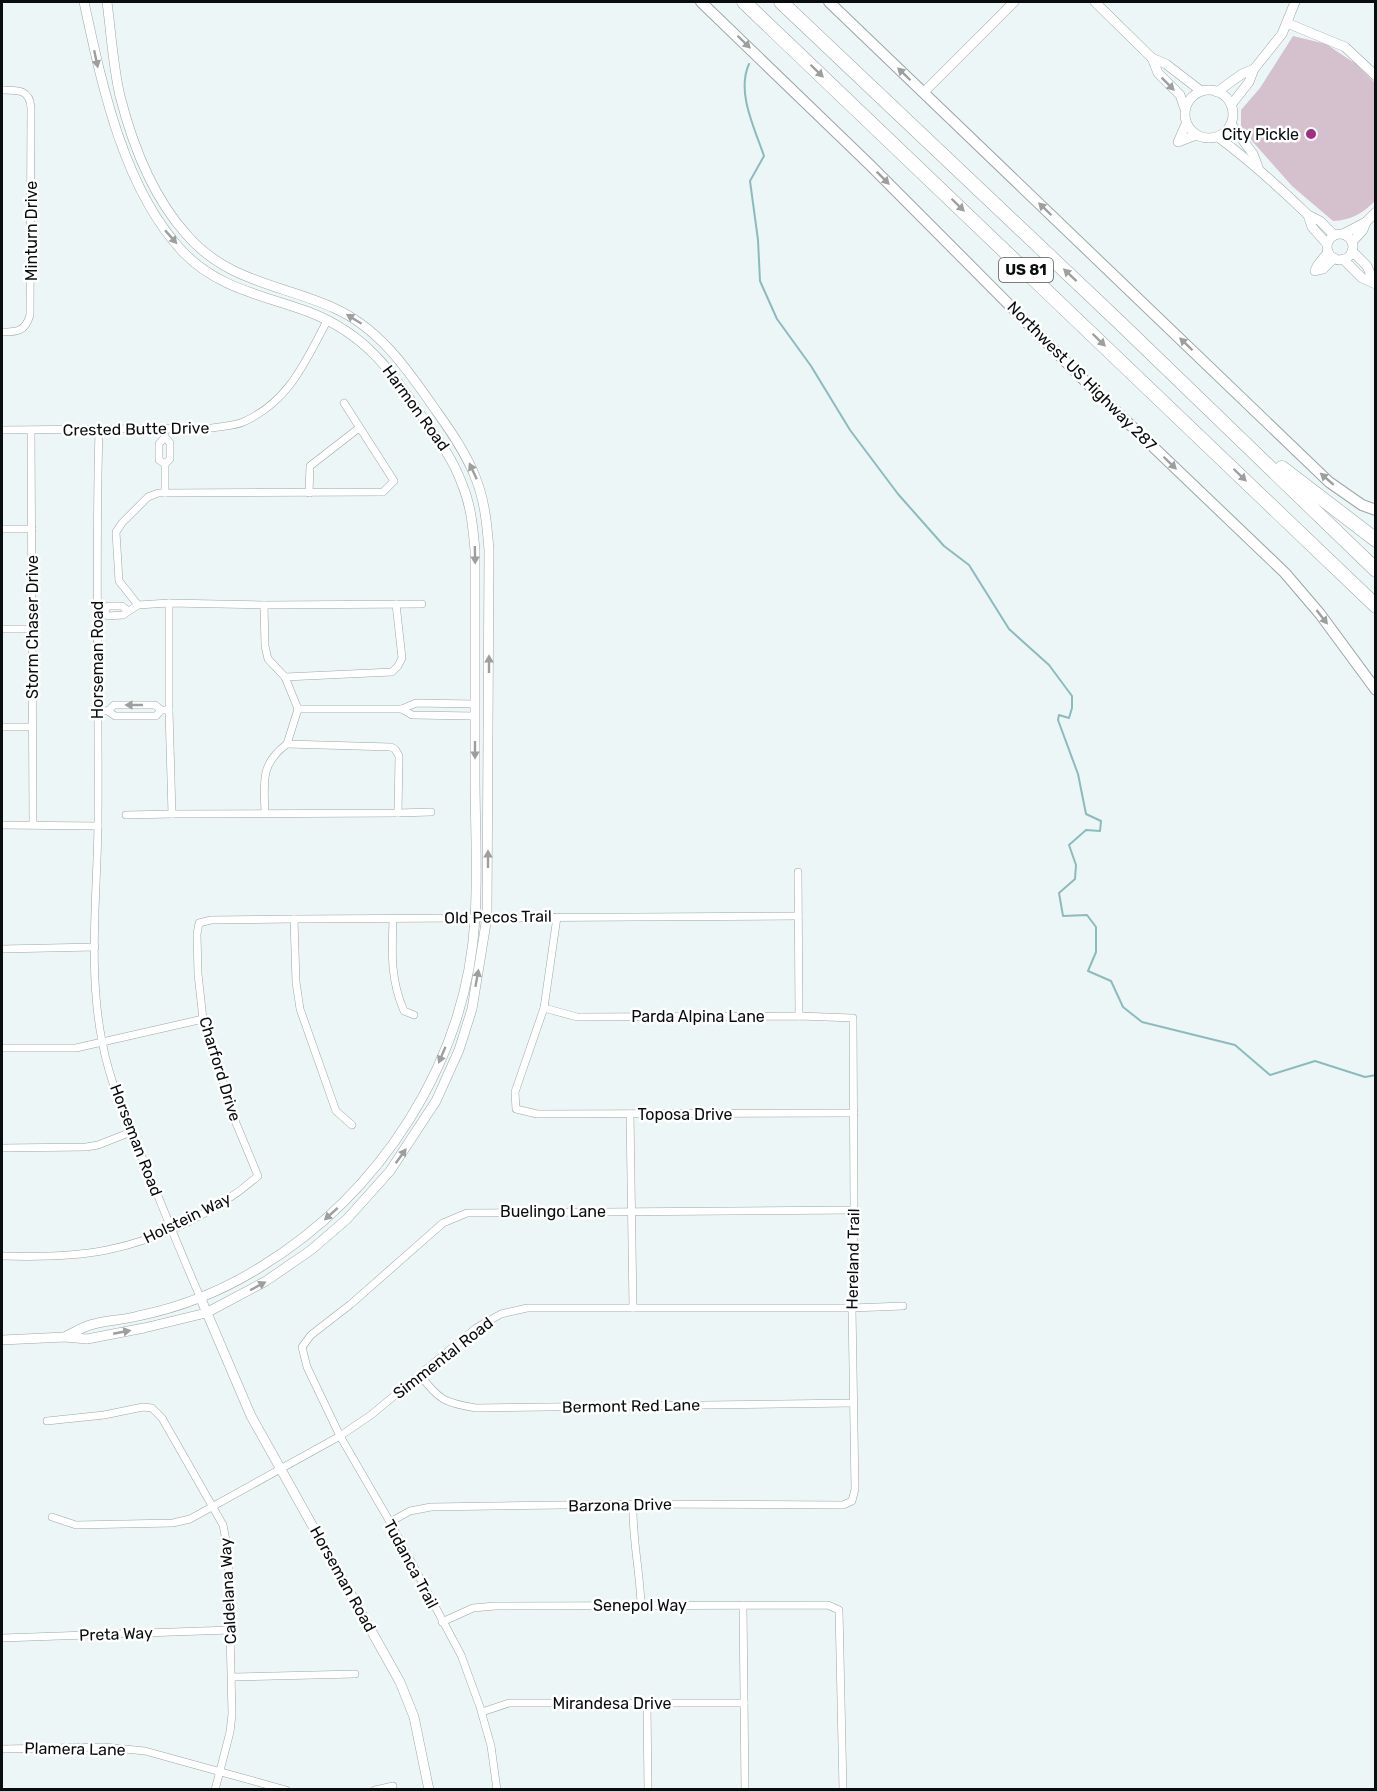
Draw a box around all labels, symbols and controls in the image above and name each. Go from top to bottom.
one-way arrow [736,34,750,48]
one-way arrow [92,49,102,68]
one-way arrow [809,64,824,77]
one-way arrow [898,67,912,81]
one-way arrow [1161,76,1175,90]
place label: City Pickle [1222,125,1299,144]
marker: City Pickle [1304,127,1318,141]
one-way arrow [876,171,890,185]
street label: Minturn Drive [22,181,41,281]
one-way arrow [951,198,966,212]
one-way arrow [1037,202,1052,216]
one-way arrow [164,229,177,245]
road number: US 81 [999,258,1053,282]
one-way arrow [1062,268,1077,282]
street label: Northwest US Highway 287 [1003,297,1161,455]
one-way arrow [346,314,362,325]
one-way arrow [1092,333,1106,347]
one-way arrow [1178,337,1193,351]
street label: Harmon Road [379,361,453,455]
street label: Crested Butte Drive [63,418,209,440]
one-way arrow [1163,456,1177,470]
one-way arrow [468,463,477,480]
one-way arrow [1232,468,1246,482]
one-way arrow [1319,472,1334,485]
one-way arrow [470,546,480,565]
street label: Storm Chaser Drive [23,555,42,699]
street label: Horseman Road [88,601,107,719]
one-way arrow [1316,609,1329,625]
one-way arrow [484,655,494,674]
one-way arrow [125,700,144,710]
one-way arrow [470,741,480,760]
one-way arrow [483,850,493,869]
street label: Old Pecos Trail [444,907,552,927]
one-way arrow [473,969,482,988]
street label: Parda Alpina Lane [631,1007,765,1026]
street label: Charford Drive [195,1014,245,1124]
one-way arrow [437,1047,447,1065]
street label: Horseman Road [106,1081,166,1199]
street label: Toposa Drive [637,1105,733,1124]
one-way arrow [395,1148,407,1163]
street label: Holstein Way [140,1189,234,1247]
street label: Buelingo Lane [500,1202,606,1221]
one-way arrow [324,1207,339,1221]
street label: Hereland Trail [843,1208,863,1310]
one-way arrow [249,1281,267,1291]
street label: Simmental Road [389,1313,497,1403]
one-way arrow [113,1327,132,1336]
street label: Bermont Red Lane [562,1395,700,1417]
street label: Barzona Drive [568,1495,672,1515]
street label: Tudanca Trail [380,1517,442,1611]
street label: Horseman Road [306,1523,380,1635]
street label: Caldelana Way [216,1537,240,1645]
street label: Senepol Way [593,1596,687,1615]
street label: Preta Way [79,1623,153,1645]
street label: Mirandesa Drive [553,1694,672,1713]
street label: Plamera Lane [24,1739,126,1759]

